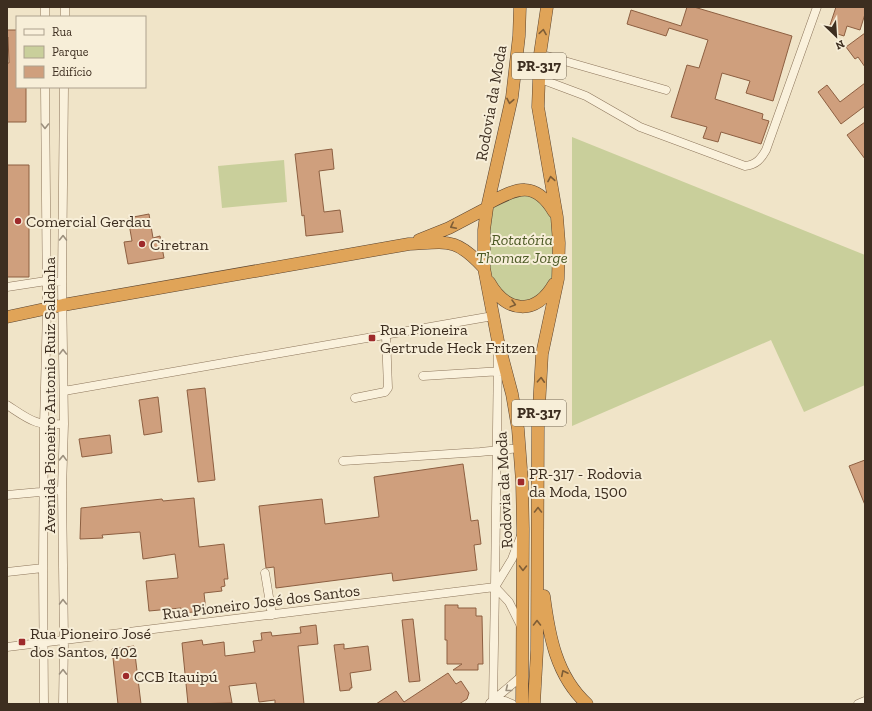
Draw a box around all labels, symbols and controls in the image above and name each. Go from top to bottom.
legend [16,16,146,88]
north arrow [816,16,856,56]
text: Rua [52,25,72,39]
one-way arrow [538,29,547,35]
text: N [833,37,847,53]
street label: Rodovia da Moda [471,43,511,162]
text: Parque [52,45,89,59]
road number: PR-317 [512,53,566,79]
text: Edifício [52,65,92,79]
one-way arrow [507,98,515,105]
one-way arrow [41,123,49,129]
one-way arrow [547,175,555,182]
place label: Comercial Gerdau [26,212,151,231]
marker: Comercial Gerdau [13,216,23,226]
one-way arrow [449,221,457,229]
park label: Rotatória Thomaz Jorge [476,230,568,267]
one-way arrow [59,235,67,241]
place label: Ciretran [150,235,209,254]
marker: Ciretran [137,239,147,249]
street label: Avenida Pioneiro Antonio Ruiz Saldanha [40,257,59,533]
one-way arrow [509,299,516,308]
place label: Rua Pioneira Gertrude Heck Fritzen [380,320,536,357]
marker: Rua Pioneira Gertrude Heck Fritzen [367,333,377,343]
one-way arrow [59,349,67,355]
one-way arrow [536,377,545,383]
road number: PR-317 [512,400,566,426]
street label: Rodovia da Moda [491,431,517,549]
one-way arrow [59,455,67,461]
place label: PR-317 - Rodovia da Moda, 1500 [529,464,642,501]
marker: PR-317 - Rodovia da Moda, 1500 [516,477,526,487]
one-way arrow [534,507,542,513]
one-way arrow [519,565,527,571]
street label: Rua Pioneiro José dos Santos [161,580,361,624]
one-way arrow [59,599,67,605]
one-way arrow [533,620,541,626]
place label: Rua Pioneiro José dos Santos, 402 [30,624,151,661]
marker: Rua Pioneiro José dos Santos, 402 [17,637,27,647]
place label: CCB Itauipú [134,667,218,686]
one-way arrow [59,669,68,675]
one-way arrow [561,669,569,677]
marker: CCB Itauipú [121,671,131,681]
one-way arrow [506,684,513,691]

